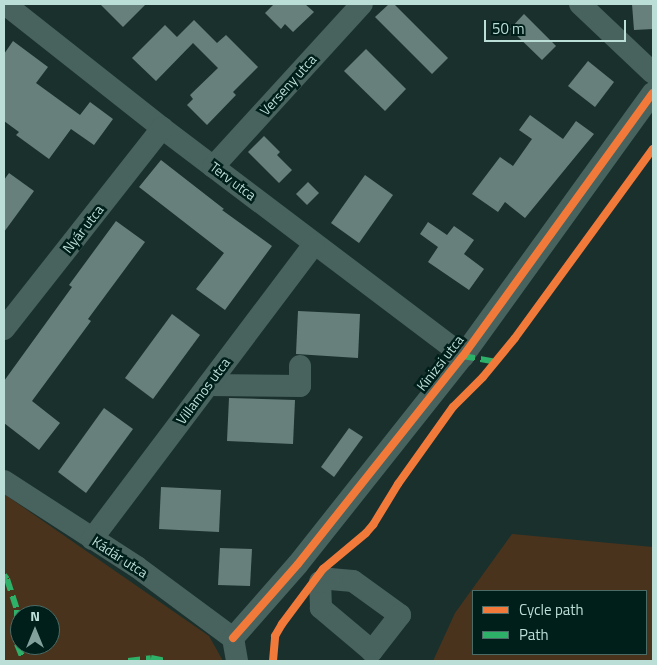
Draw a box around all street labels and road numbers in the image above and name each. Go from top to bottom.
street label: Verseny utca [256,51,320,119]
street label: Terv utca [207,158,259,204]
street label: Nyár utca [59,202,107,256]
street label: Kinizsi utca [413,332,467,394]
street label: Villamos utca [173,354,233,428]
street label: Kádár utca [89,533,151,581]

